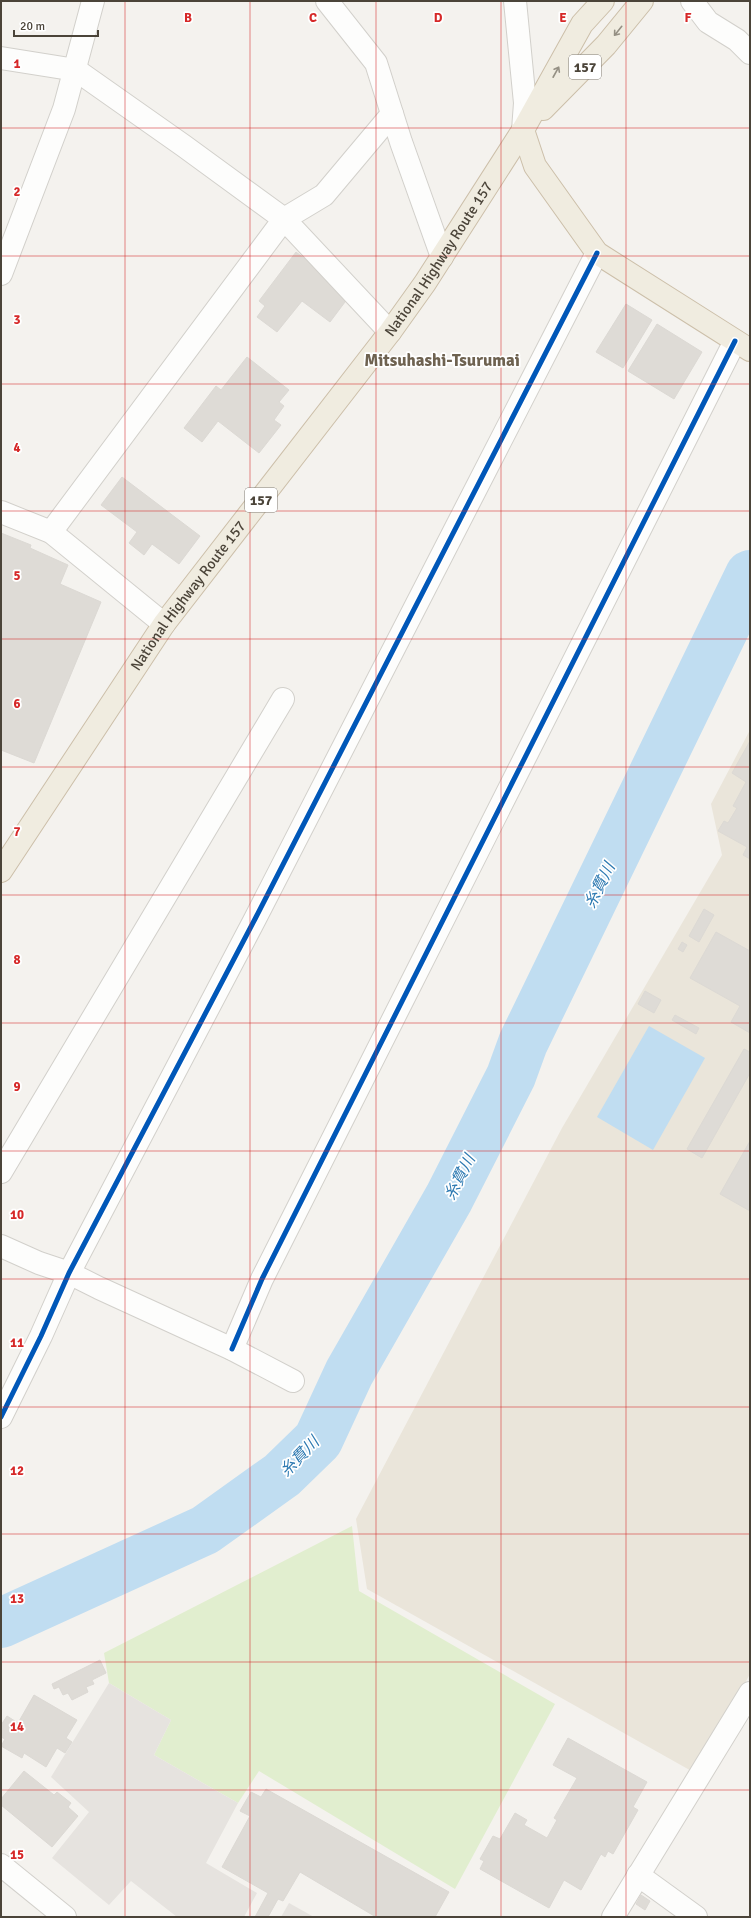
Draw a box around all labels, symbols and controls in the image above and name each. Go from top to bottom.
text: B [184,10,192,26]
text: C [309,10,317,26]
text: D [434,10,443,26]
text: E [559,10,567,26]
text: F [685,10,692,26]
scale bar [14,12,98,38]
text: 20 m [20,19,45,34]
one-way arrow [613,26,622,37]
road number: 157 [569,55,601,79]
text: 1 [13,56,21,72]
one-way arrow [552,66,560,78]
street label: National Highway Route 157 [381,178,497,340]
text: 2 [13,184,21,200]
text: 3 [13,312,21,328]
district label: Mitsuhashi-Tsurumai [364,350,520,371]
text: 4 [13,440,21,456]
road number: 157 [245,488,277,512]
street label: National Highway Route 157 [127,517,250,674]
text: 5 [13,568,21,584]
text: 6 [13,696,21,712]
text: 7 [13,824,21,840]
water label: 糸貫川 [580,858,620,911]
text: 8 [13,952,21,968]
text: 9 [13,1079,21,1095]
water label: 糸貫川 [440,1150,481,1203]
text: 10 [10,1207,24,1223]
text: 11 [10,1335,24,1351]
water label: 糸貫川 [276,1431,325,1481]
text: 12 [10,1463,24,1479]
text: 13 [10,1591,24,1607]
text: 14 [10,1719,24,1735]
text: 15 [10,1847,24,1863]

